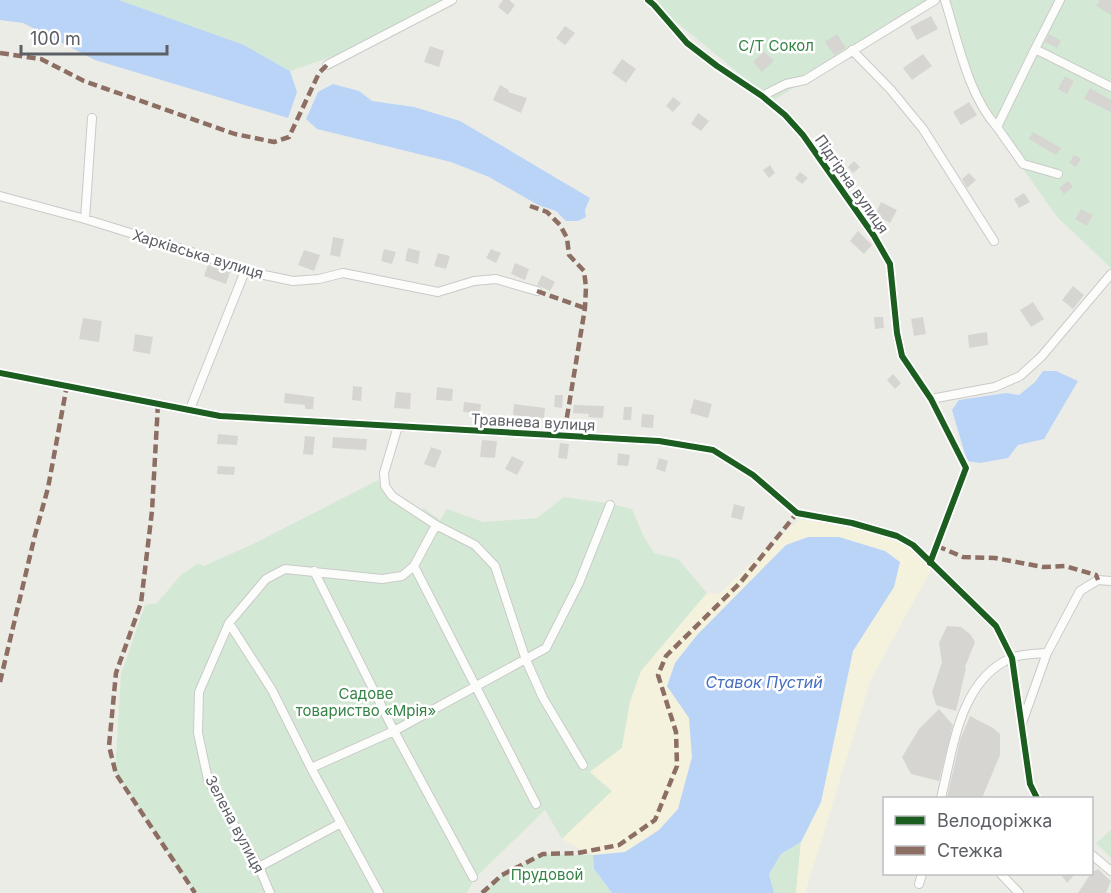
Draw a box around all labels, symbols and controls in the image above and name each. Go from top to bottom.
scale bar [21,18,166,56]
text: 100 m [30,28,81,49]
park label: С/Т Сокол [738,36,814,55]
street label: Підгірна вулиця [811,131,893,237]
street label: Харківська вулиця [130,225,266,283]
street label: Травнева вулиця [470,409,596,435]
water label: Ставок Пустий [705,672,823,692]
park label: Садове товариство «Мрія» [296,684,436,720]
street label: Зелена вулиця [201,772,269,876]
legend [883,797,1093,875]
text: Велодоріжка [937,810,1052,831]
text: Стежка [937,840,1003,861]
park label: Прудовой [511,865,583,884]

